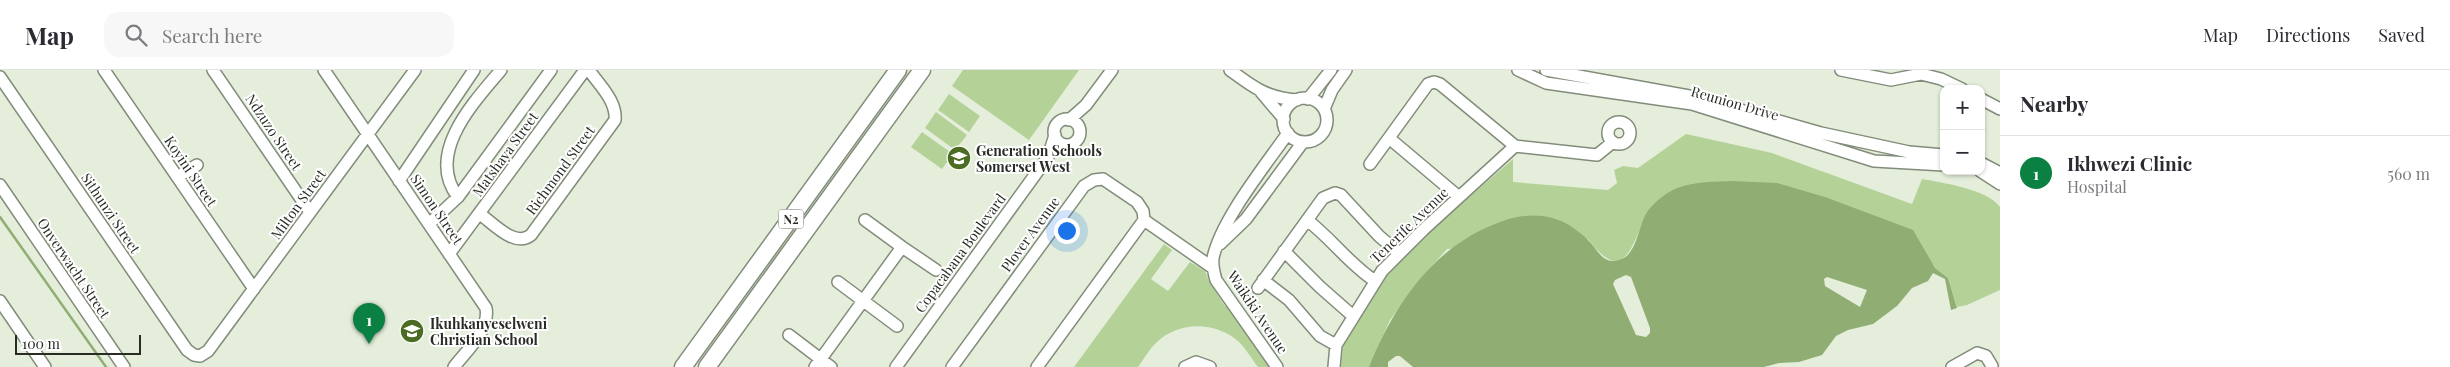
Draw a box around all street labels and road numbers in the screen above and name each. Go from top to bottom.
street label: Reunion Drive [1689,81,1781,125]
street label: Ndzuzo Street [242,90,307,175]
street label: Matshaya Street [468,107,543,200]
street label: Richmond Street [521,121,599,218]
street label: Koyini Street [160,132,222,211]
street label: Milton Street [266,164,331,243]
street label: Sithunzi Street [77,169,146,258]
street label: Simon Street [406,170,468,249]
street label: Tenerife Avenue [1366,183,1452,267]
street label: Copacabana Boulevard [910,190,1010,316]
street label: Plover Avenue [996,193,1064,275]
road number: N2 [778,210,804,228]
street label: Onverwacht Street [33,214,115,323]
street label: Waikiki Avenue [1223,266,1293,357]

